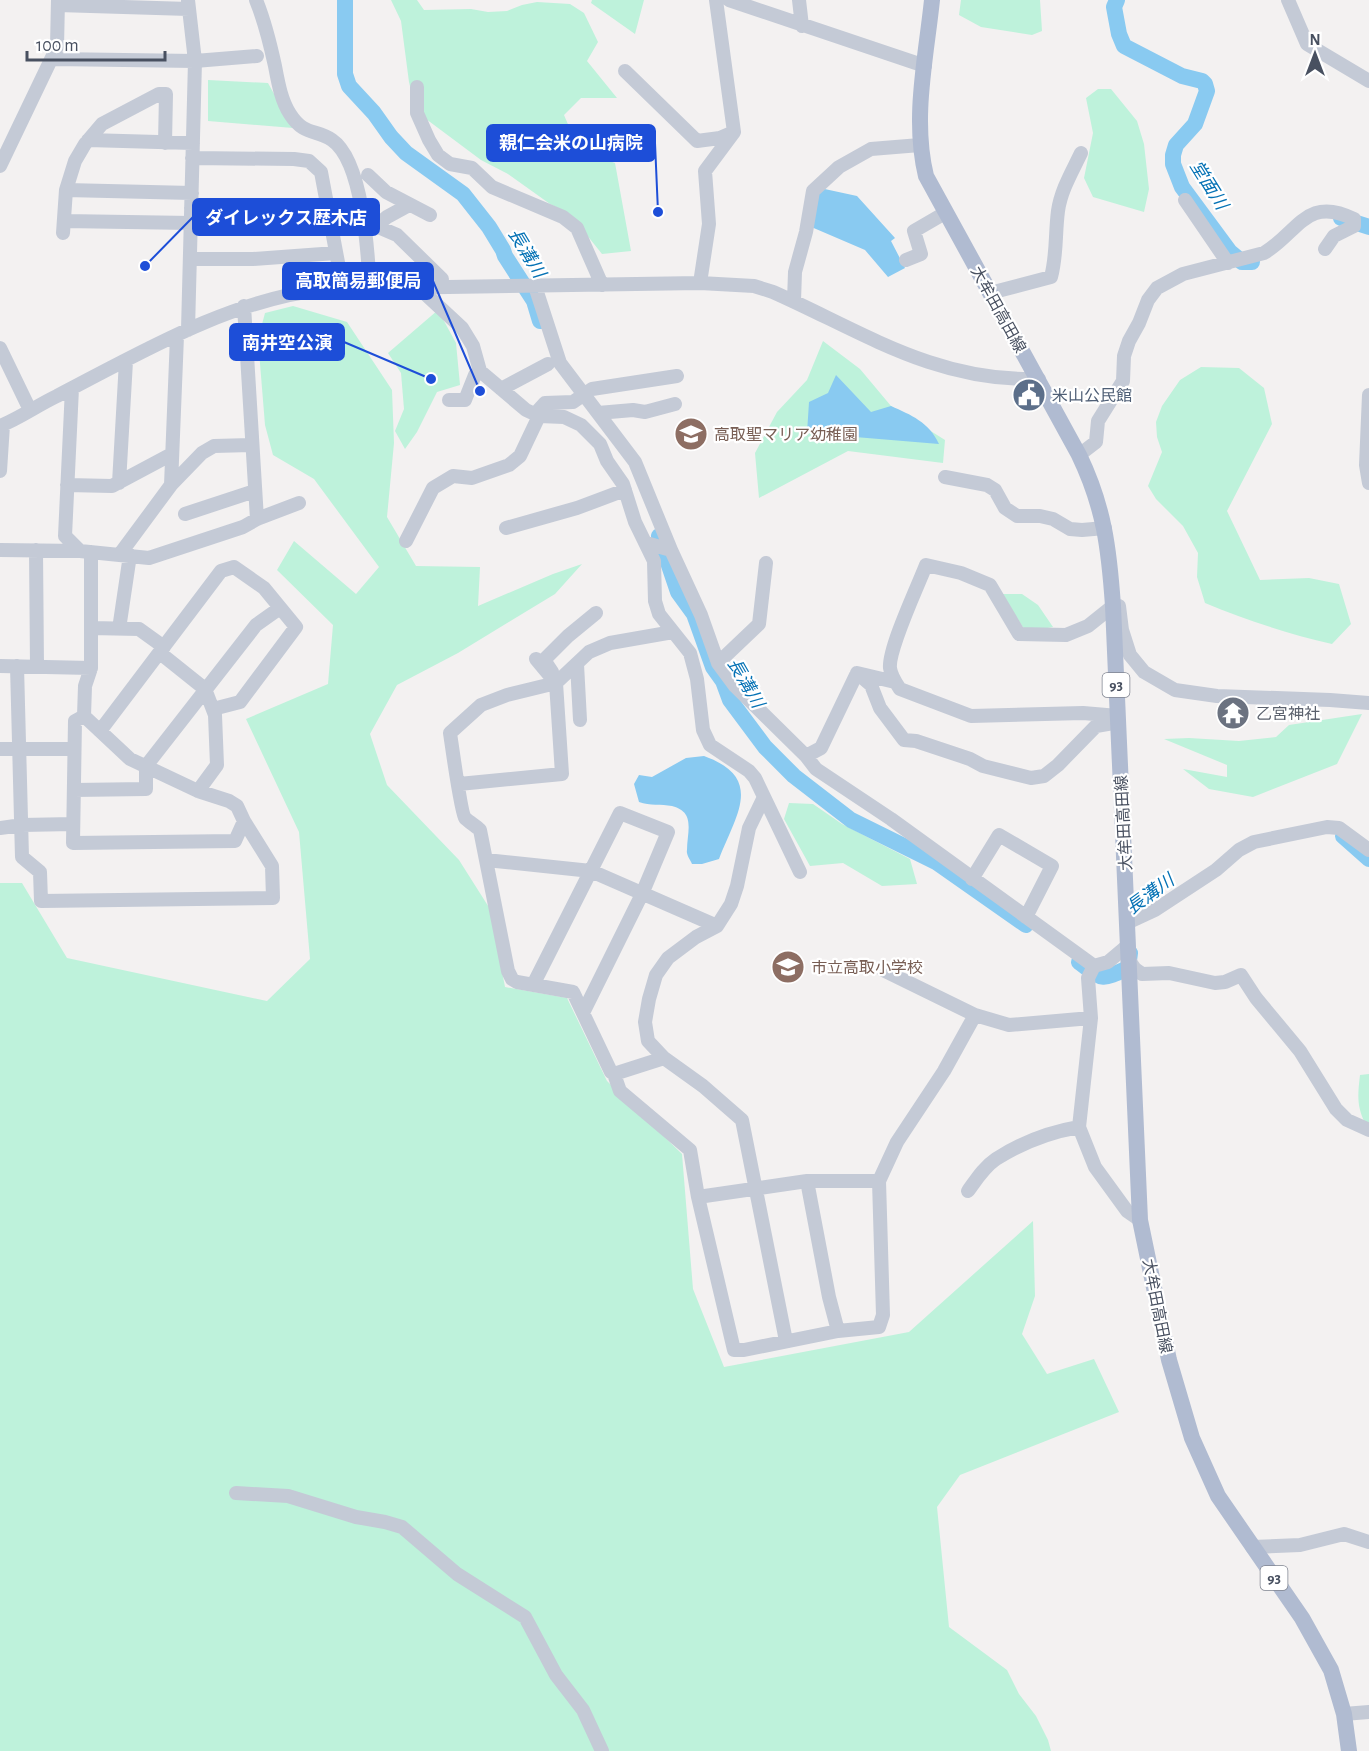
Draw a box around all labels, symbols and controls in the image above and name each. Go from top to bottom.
scale bar [27,24,165,62]
north arrow [1285,24,1345,84]
text: N [1309,32,1321,48]
text: 100 m [36,37,79,55]
callout: 親仁会米の山病院 [487,125,655,161]
text: 親仁会米の山病院 [499,133,643,153]
water label: 堂面川 [1186,157,1233,215]
callout: ダイレックス歴木店 [193,199,379,235]
text: ダイレックス歴木店 [205,208,367,228]
water label: 長溝川 [505,225,551,283]
callout: 高取簡易郵便局 [283,263,433,299]
street label: 大牟田高田線 [968,263,1029,355]
text: 高取簡易郵便局 [295,271,421,291]
callout: 南井空公演 [230,324,344,360]
text: 南井空公演 [242,333,332,353]
public building icon: 米山公民館 [1011,377,1047,413]
place label: 米山公民館 [1052,387,1132,404]
school or university icon: 高取聖マリア幼稚園 [673,416,709,452]
place label: 高取聖マリア幼稚園 [714,426,858,443]
water label: 長溝川 [724,655,769,713]
road number: 93 [1102,673,1130,697]
temple icon: 乙宮神社 [1215,695,1251,731]
place label: 乙宮神社 [1256,706,1320,722]
street label: 大牟田高田線 [1112,775,1135,871]
water label: 長溝川 [1122,869,1179,918]
school or university icon: 市立高取小学校 [770,949,806,985]
place label: 市立高取小学校 [811,959,923,976]
street label: 大牟田高田線 [1140,1257,1175,1355]
road number: 93 [1260,1566,1288,1590]

